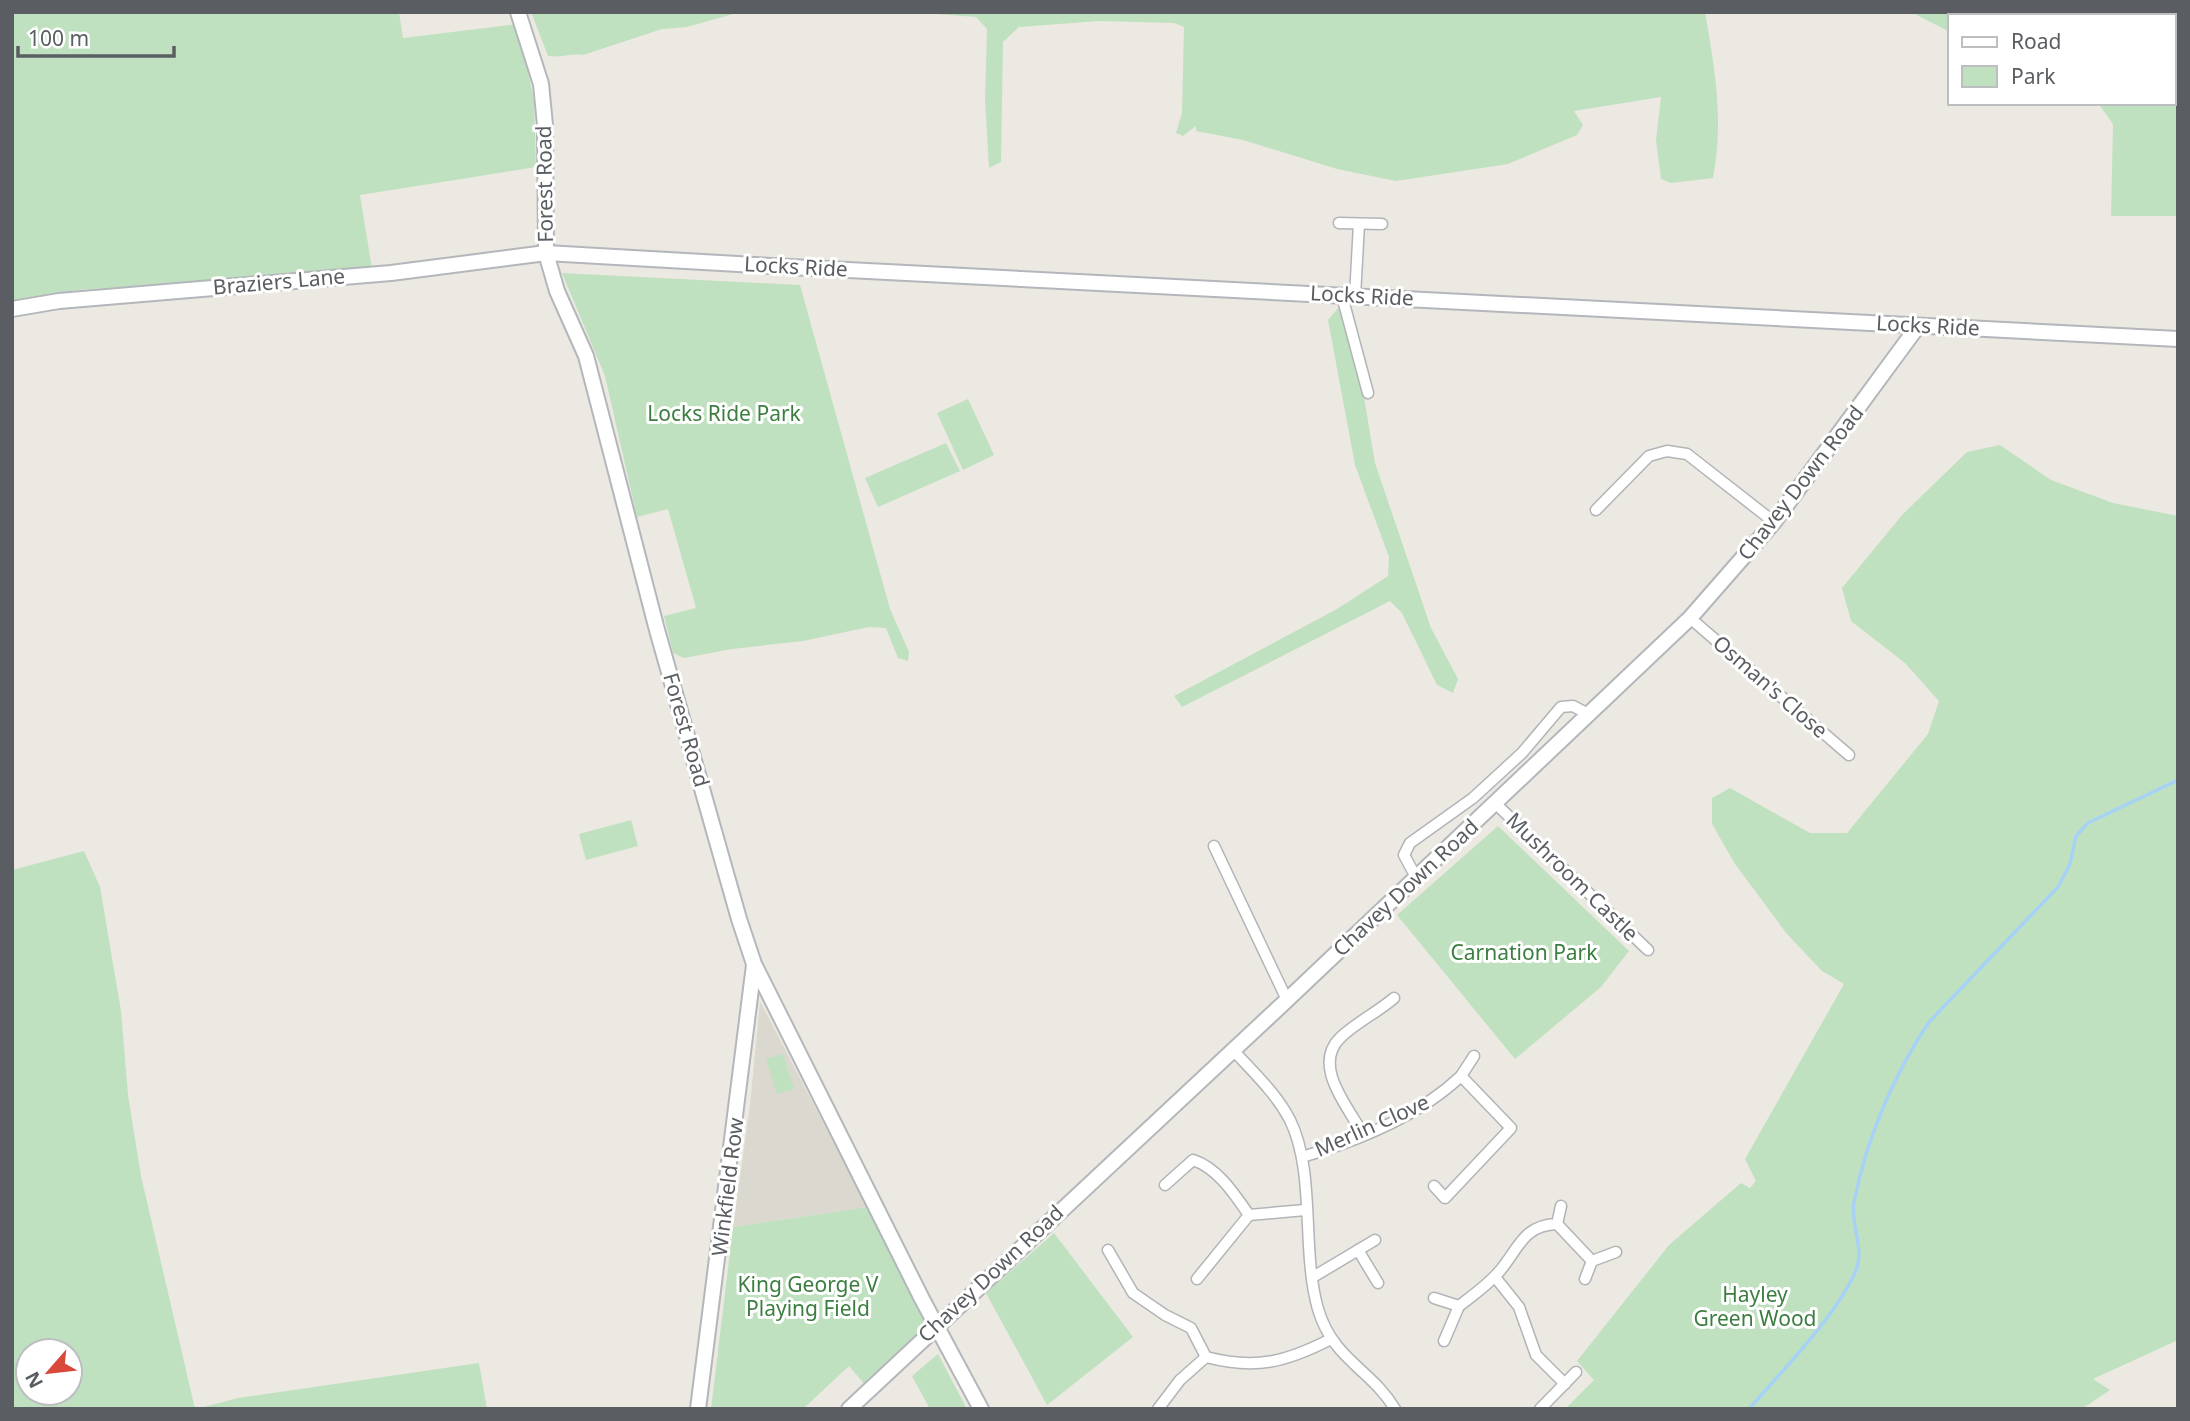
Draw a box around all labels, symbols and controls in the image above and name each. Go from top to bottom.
scale bar [18,14,173,58]
legend [1948,14,2176,105]
text: 100 m [28,24,89,52]
text: Road [2011,27,2061,55]
text: Park [2011,62,2056,90]
street label: Forest Road [529,125,559,243]
street label: Locks Ride [744,249,849,283]
street label: Braziers Lane [212,261,346,301]
street label: Locks Ride [1310,278,1415,312]
street label: Locks Ride [1876,308,1981,342]
park label: Locks Ride Park [647,399,802,427]
street label: Chavey Down Road [1731,399,1870,566]
street label: Osman's Close [1707,629,1834,744]
street label: Forest Road [657,670,717,790]
street label: Mushroom Castle [1500,806,1645,947]
street label: Chavey Down Road [1327,812,1484,962]
park label: Carnation Park [1451,938,1598,966]
street label: Merlin Clove [1310,1087,1433,1163]
street label: Winkfield Row [705,1116,749,1258]
street label: Chavey Down Road [912,1198,1069,1348]
park label: King George V Playing Field [738,1270,879,1322]
park label: Hayley Green Wood [1693,1280,1817,1332]
north arrow [14,1337,84,1407]
text: N [19,1367,49,1393]

